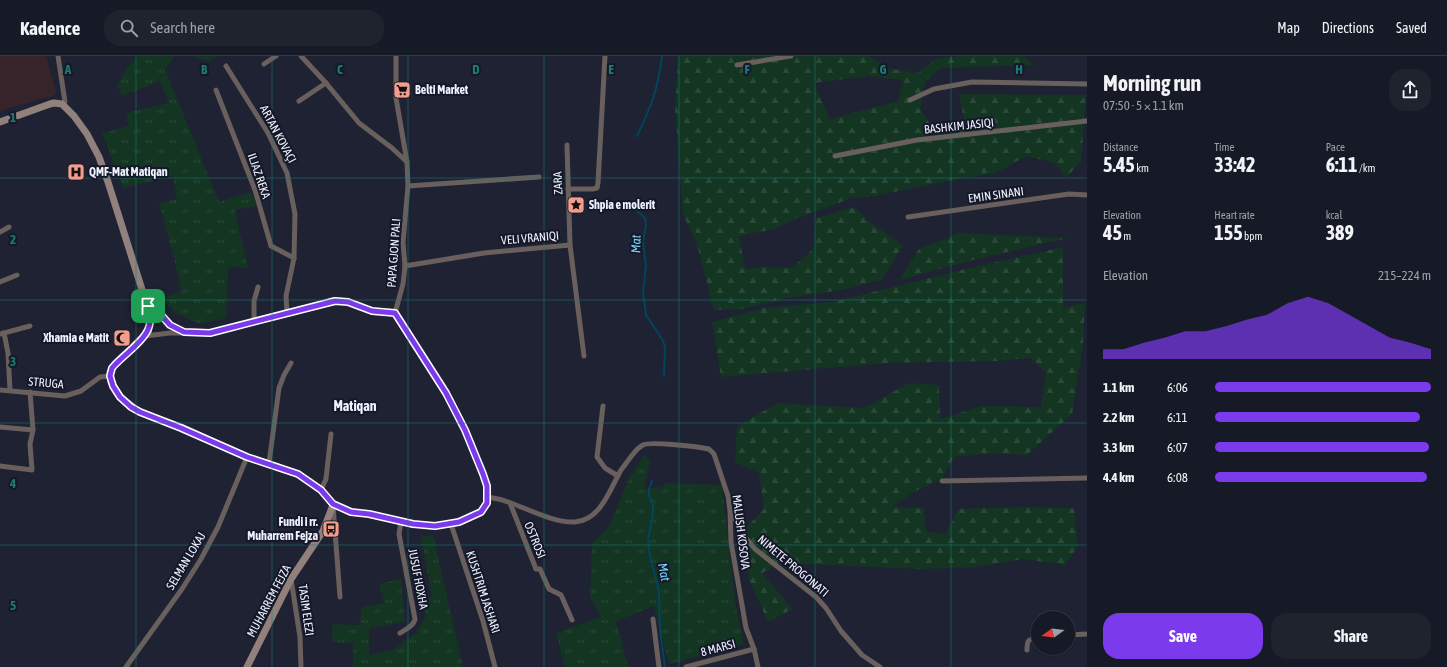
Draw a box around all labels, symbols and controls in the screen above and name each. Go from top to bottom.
search box [104,10,384,46]
text: Kadence [20,17,80,39]
icon: search [118,17,140,39]
text: Search here [150,19,215,36]
text: Map [1277,20,1300,36]
text: Directions [1322,20,1374,36]
text: Saved [1396,20,1427,36]
text: A [64,62,72,77]
text: B [201,62,208,77]
text: C [337,62,343,77]
text: D [472,62,480,77]
text: E [608,62,614,77]
text: F [744,62,750,77]
text: G [880,62,887,77]
text: H [1015,62,1023,77]
button: share [1389,69,1431,111]
text: Morning run [1103,70,1201,96]
supermarket icon: Belti Market [392,80,412,100]
place label: Belti Market [415,83,469,97]
text: 07:50 · 5 × 1.1 km [1103,98,1184,113]
street label: ARTAN KOVAÇI [257,103,299,165]
text: 1 [10,110,16,125]
street label: BASHKIM JASIQI [923,115,995,137]
text: Distance [1103,141,1138,153]
text: Time [1214,141,1234,153]
text: Pace [1326,141,1345,153]
street label: ILJAZ REKA [245,151,273,201]
text: 5.45 [1103,153,1135,176]
text: 33:42 [1214,153,1256,176]
text: 6:11 [1326,153,1357,176]
hospital icon: QMF-Mat Matiqan [66,162,86,182]
text: km [1135,162,1149,174]
text: /km [1357,162,1375,174]
place label: QMF-Mat Matiqan [89,165,168,179]
street label: ZARA [551,171,565,195]
street label: EMIN SINANI [967,184,1025,206]
place icon: Shpia e molerit [566,195,586,215]
place label: Shpia e molerit [589,198,656,212]
text: Elevation [1103,209,1141,221]
text: Heart rate [1214,209,1255,221]
text: kcal [1326,209,1342,221]
street label: PAPA GJON PALI [385,218,403,288]
text: 45 [1103,221,1122,244]
text: 155 [1214,221,1243,244]
text: 389 [1326,221,1354,244]
street label: VELI VRANIQI [500,228,560,248]
text: m [1122,230,1131,242]
text: bpm [1243,230,1262,242]
text: 2 [10,232,16,247]
water label: Mat [628,234,644,253]
text: Elevation [1103,268,1148,283]
text: 215–224 m [1378,268,1431,283]
pin [131,289,165,323]
icon: arrive [137,295,159,317]
mosque icon: Xhamia e Matit [112,328,132,348]
place label: Xhamia e Matit [42,331,110,345]
text: 3 [10,354,16,369]
street label: STRUGA [28,374,64,392]
text: 1.1 km [1103,380,1134,395]
text: 6:06 [1167,380,1188,395]
district label: Matiqan [333,398,377,414]
text: 2.2 km [1103,410,1134,425]
text: 6:11 [1167,410,1188,425]
text: 3.3 km [1103,440,1134,455]
text: 6:07 [1167,440,1188,455]
text: 4.4 km [1103,470,1134,485]
text: 6:08 [1167,470,1188,485]
text: 4 [9,476,16,491]
street label: MALUSH KOSOVA [729,494,753,570]
place label: Fundi i rr. Muharrem Fejza [247,515,318,543]
bus stop icon: Fundi i rr. Muharrem Fejza [321,519,341,539]
street label: OSTROSI [521,520,549,560]
street label: SELMAN LOKAJ [163,530,209,592]
street label: NIMETE PROGONATI [755,532,831,600]
street label: JUSUF HOXHA [405,547,431,611]
street label: KUSHTRIM JASHARI [463,549,503,635]
water label: Mat [655,561,673,583]
street label: MUHARREM FEJZA [244,562,294,640]
street label: TASIM ELEZI [295,583,317,637]
text: 5 [10,598,16,613]
north arrow [1031,611,1075,655]
map controls [1031,611,1075,655]
button: Save [1103,613,1263,659]
button: Share [1271,613,1431,659]
street label: 8 MARSI [699,637,737,659]

